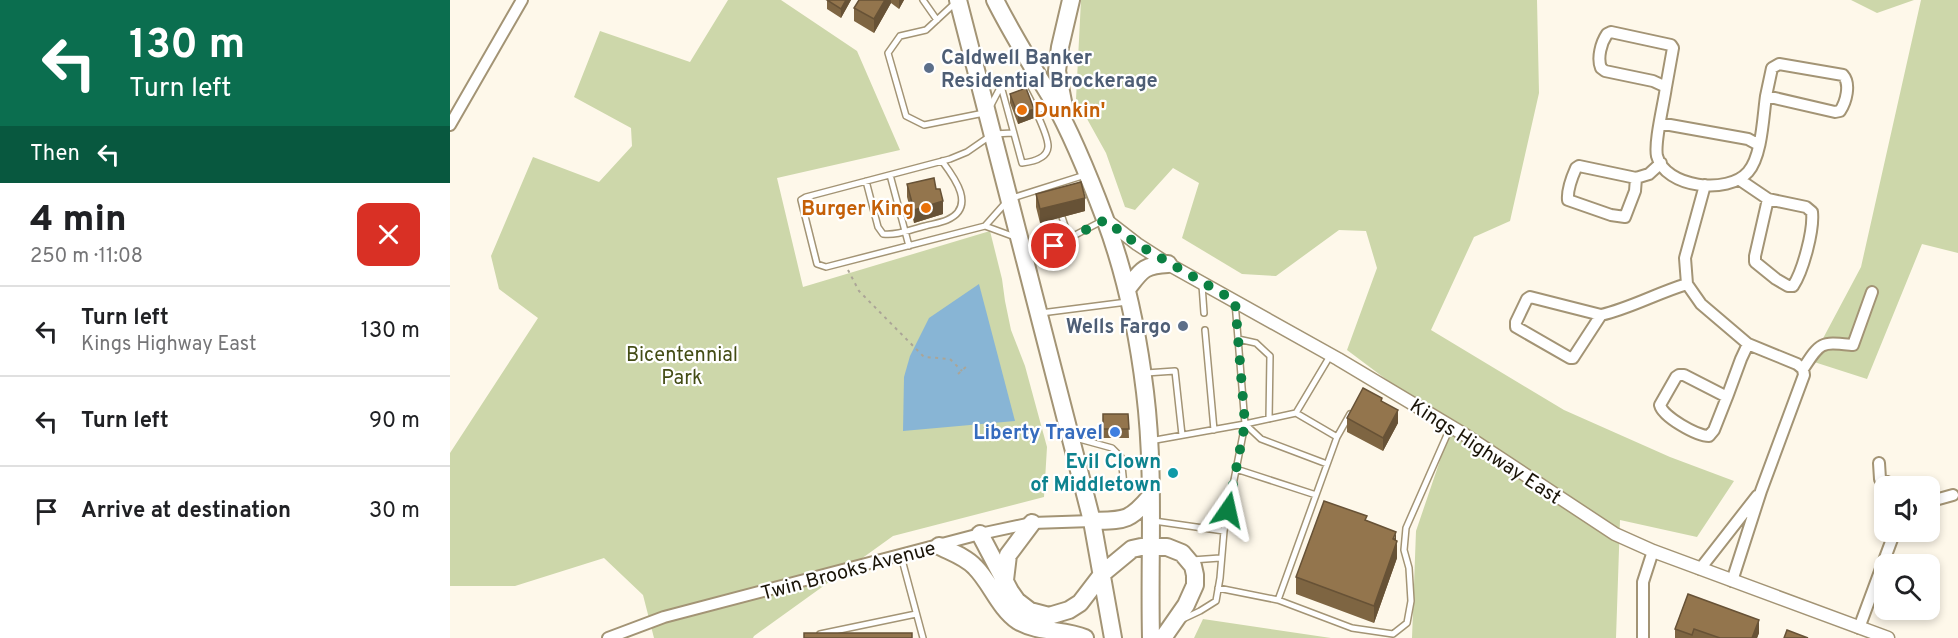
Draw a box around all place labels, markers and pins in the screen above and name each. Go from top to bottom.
place label: Caldwell Banker Residential Brockerage [941,46,1158,95]
marker: Caldwell Banker Residential Brockerage [922,61,936,75]
place label: Dunkin' [1034,99,1105,125]
marker: Dunkin' [1015,103,1029,117]
place label: Burger King [801,197,914,223]
marker: Burger King [919,201,933,215]
pin [1028,220,1079,271]
place label: Wells Fargo [1066,315,1171,341]
marker: Wells Fargo [1176,319,1190,333]
place label: Liberty Travel [973,421,1103,447]
marker: Liberty Travel [1108,425,1122,439]
place label: Evil Clown of Middletown [1030,450,1161,499]
marker: Evil Clown of Middletown [1166,466,1180,480]

